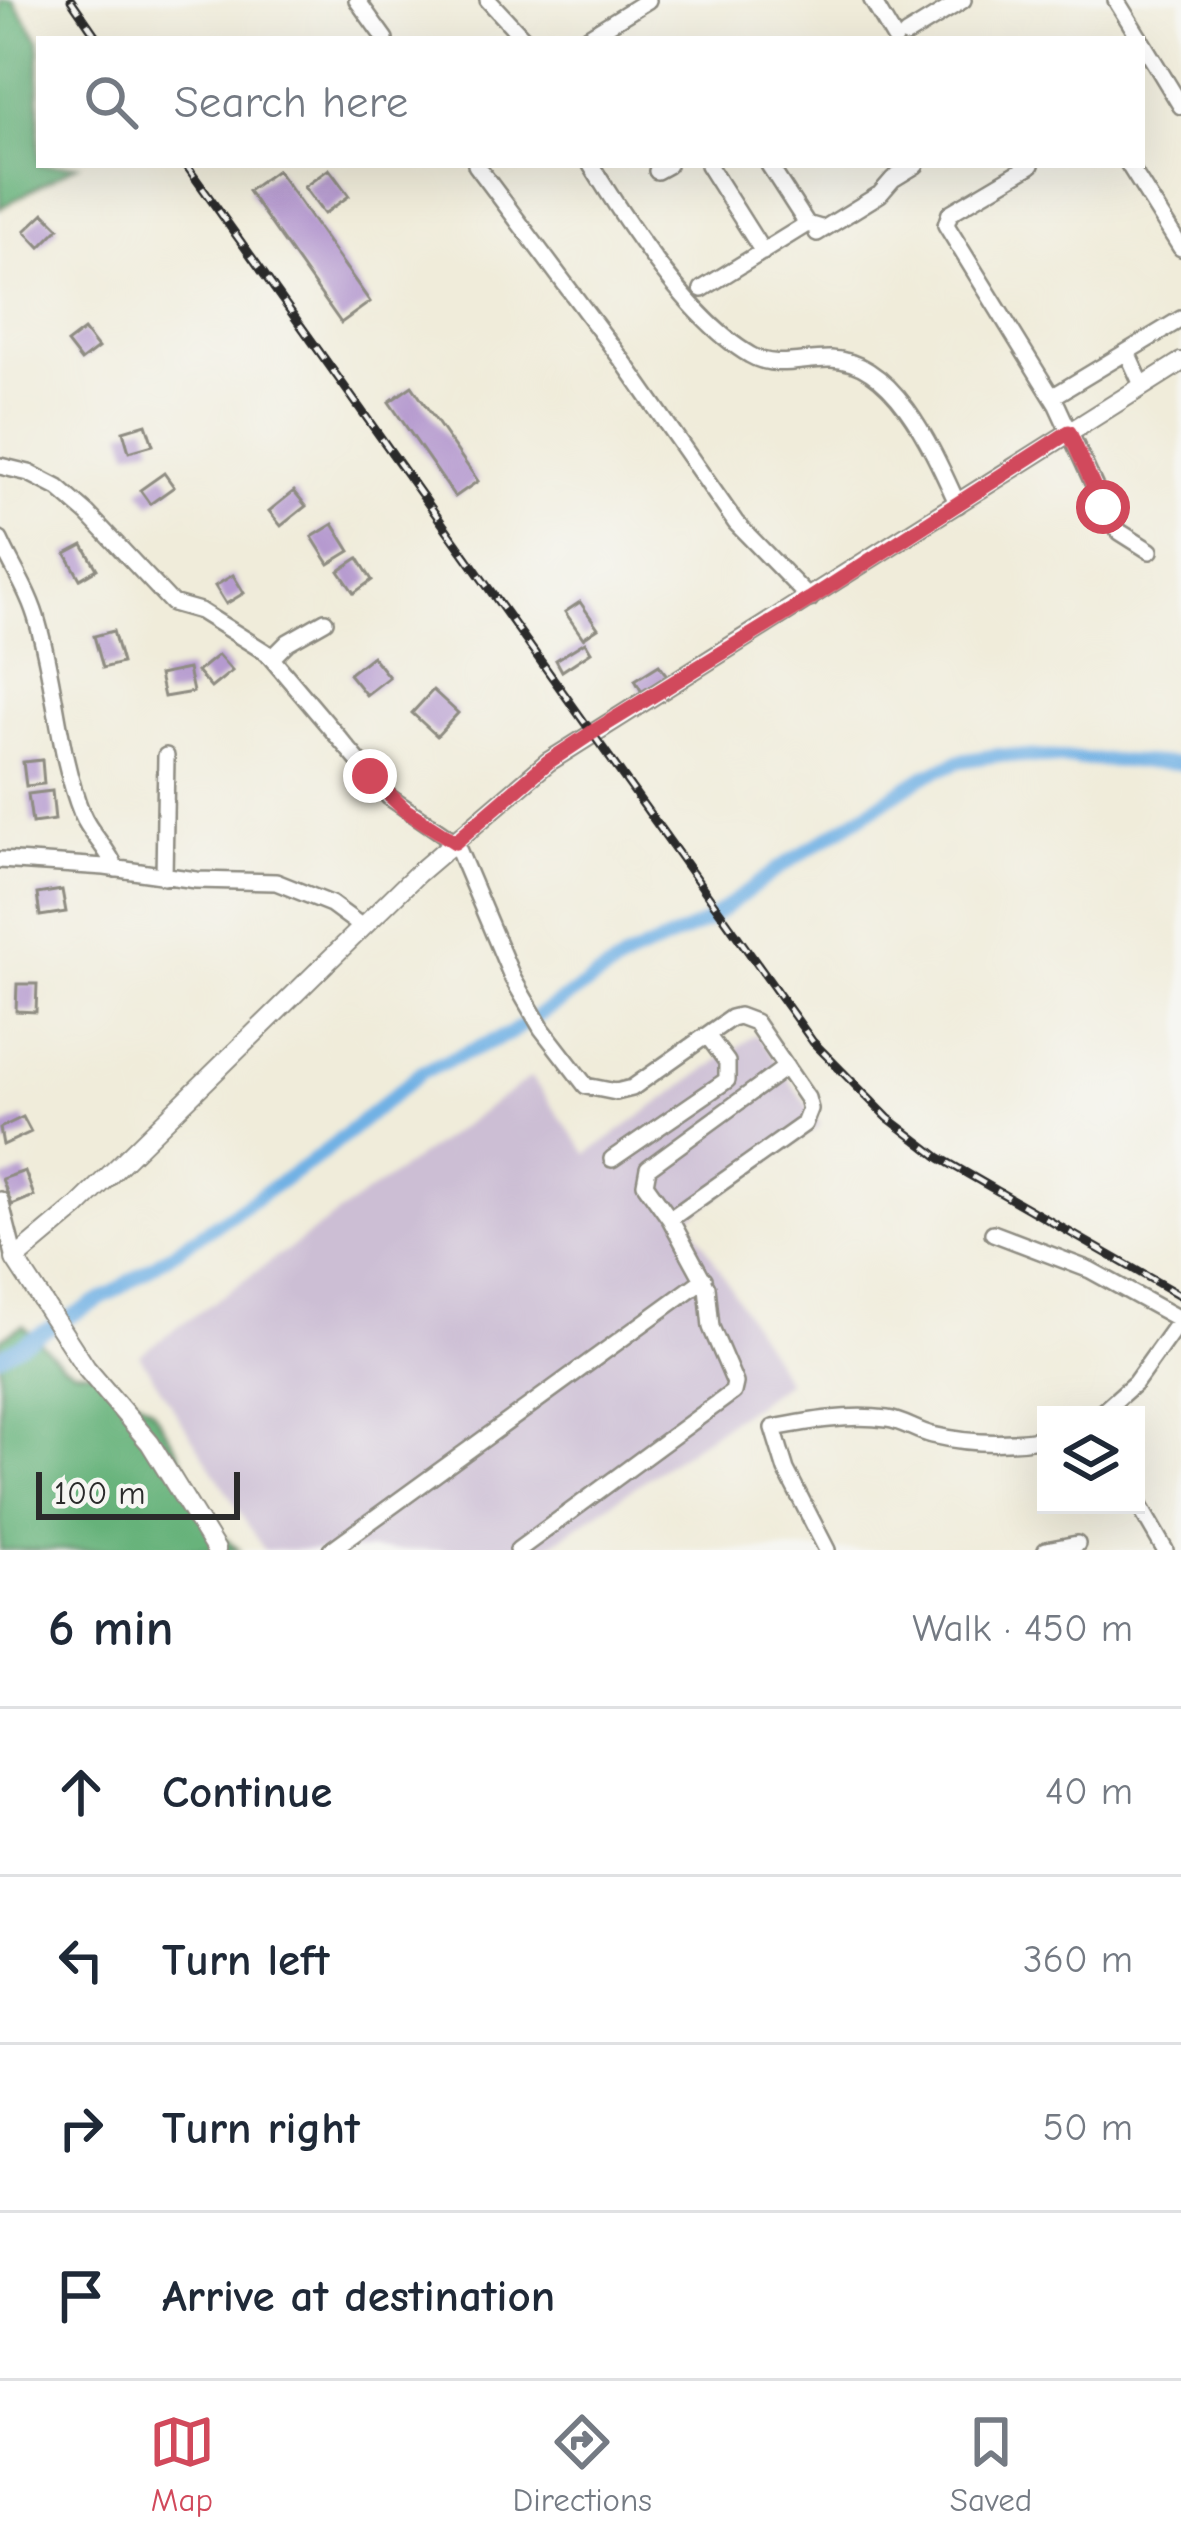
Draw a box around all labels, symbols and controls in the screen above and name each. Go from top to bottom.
search box [36,36,1145,168]
icon: search [78,69,144,135]
text: Search here [174,76,408,128]
route start [1076,480,1130,534]
route end [343,749,397,803]
map controls [1037,1406,1145,1514]
button: layers [1037,1406,1145,1514]
scale bar [36,1466,240,1519]
text: 100 m [54,1474,146,1512]
text: 6 min [48,1599,174,1658]
text: Walk · 450 m [912,1606,1133,1651]
icon: ahead [48,1759,114,1825]
text: Continue [162,1766,332,1818]
text: 40 m [1045,1769,1133,1814]
icon: left [48,1927,114,1993]
text: Turn left [162,1934,329,1986]
text: 360 m [1023,1937,1133,1982]
icon: right [48,2095,114,2161]
text: Turn right [162,2102,360,2154]
text: 50 m [1043,2105,1133,2150]
icon: arrive [48,2263,114,2329]
text: Arrive at destination [162,2270,555,2322]
tab: Map [149,2409,215,2519]
tab: Directions [513,2409,652,2519]
tab: Saved [950,2409,1032,2519]

